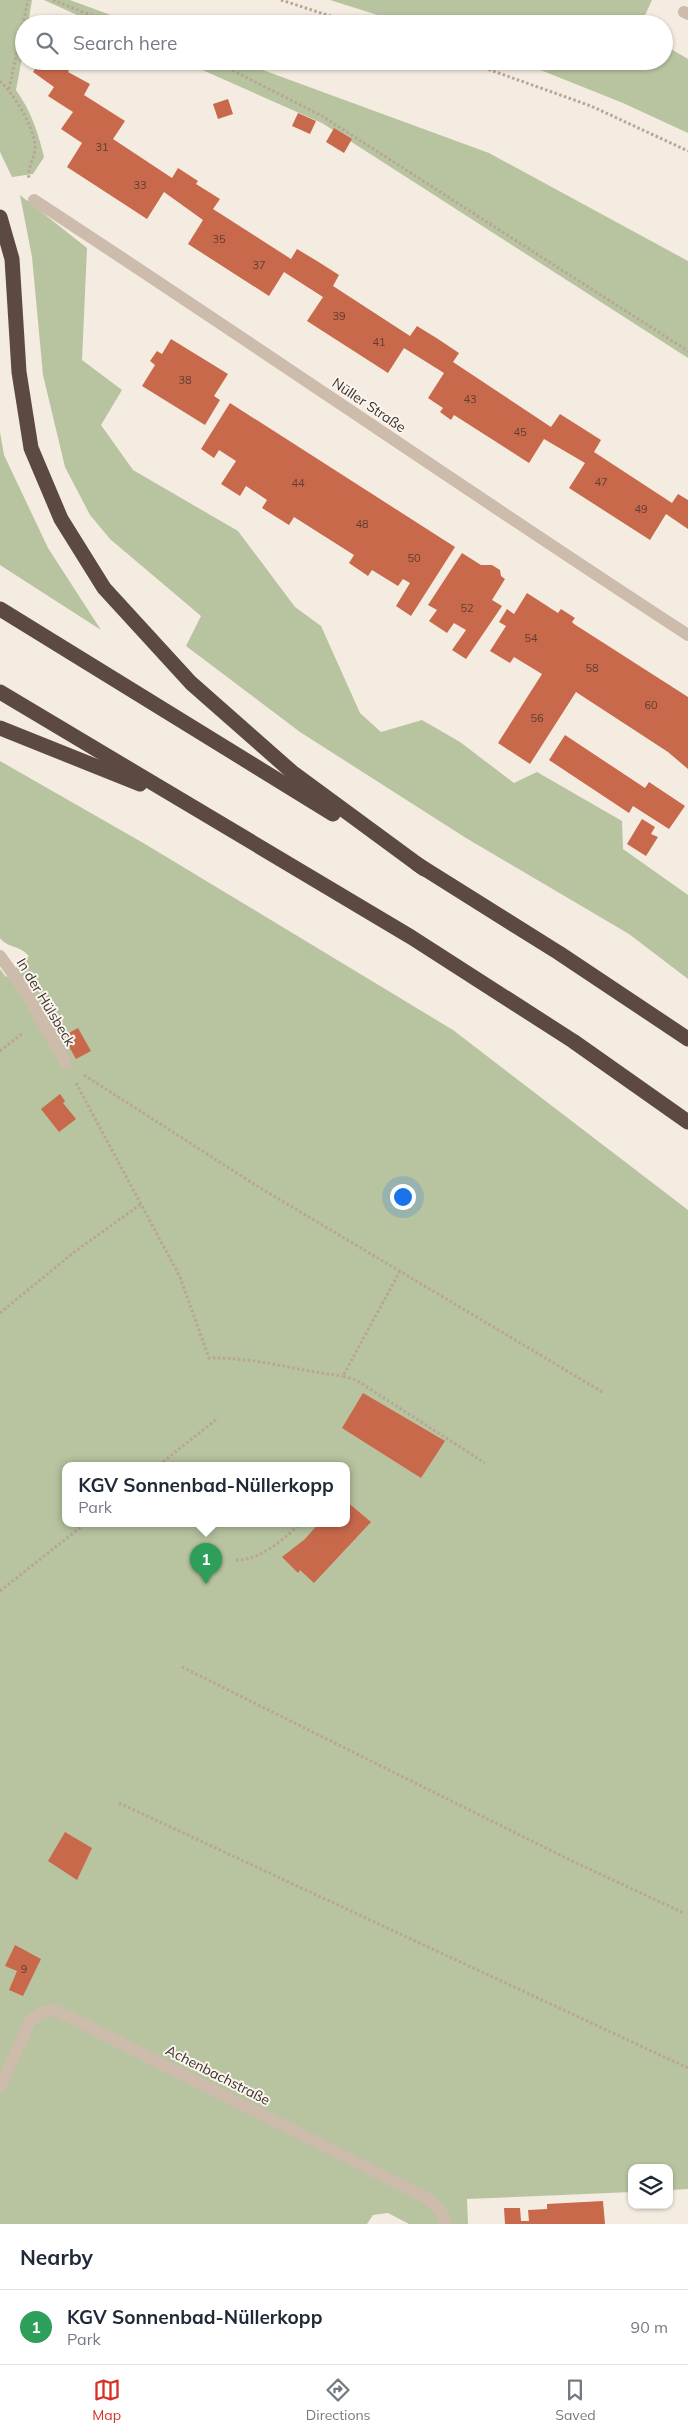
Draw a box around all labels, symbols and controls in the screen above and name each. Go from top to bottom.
search box [15,15,673,70]
icon: search [33,29,61,57]
text: Search here [73,31,177,55]
house number: 31 [95,140,109,154]
house number: 33 [133,178,147,192]
house number: 35 [212,232,226,246]
house number: 37 [252,258,266,272]
house number: 39 [332,309,346,323]
house number: 41 [372,335,386,349]
house number: 38 [178,373,192,387]
street label: Nüller Straße [329,374,409,436]
house number: 43 [463,392,477,406]
house number: 45 [513,425,527,439]
house number: 47 [594,475,608,489]
house number: 44 [291,476,305,490]
house number: 49 [634,502,648,516]
house number: 48 [355,517,369,531]
house number: 50 [407,551,421,565]
house number: 52 [460,601,474,615]
house number: 54 [524,631,538,645]
house number: 58 [585,661,599,675]
house number: 60 [644,698,658,712]
house number: 56 [530,711,544,725]
street label: In der Hülsbeck [13,955,80,1050]
your location [390,1184,416,1210]
popup [62,1462,350,1527]
text: KGV Sonnenbad-Nüllerkopp [78,1473,334,1497]
text: Park [78,1497,112,1517]
pin: 1 [190,1543,222,1584]
house number: 9 [21,1962,27,1976]
street label: Achenbachstraße [163,2041,273,2109]
map controls [628,2164,673,2209]
button: layers [628,2164,673,2209]
text: Nearby [20,2244,93,2270]
text: KGV Sonnenbad-Nüllerkopp [67,2305,322,2329]
text: 1 [31,2317,41,2337]
text: 90 m [631,2317,668,2337]
text: Park [67,2329,101,2349]
tab: Map [92,2376,121,2424]
tab: Directions [306,2376,371,2424]
tab: Saved [555,2376,596,2424]

